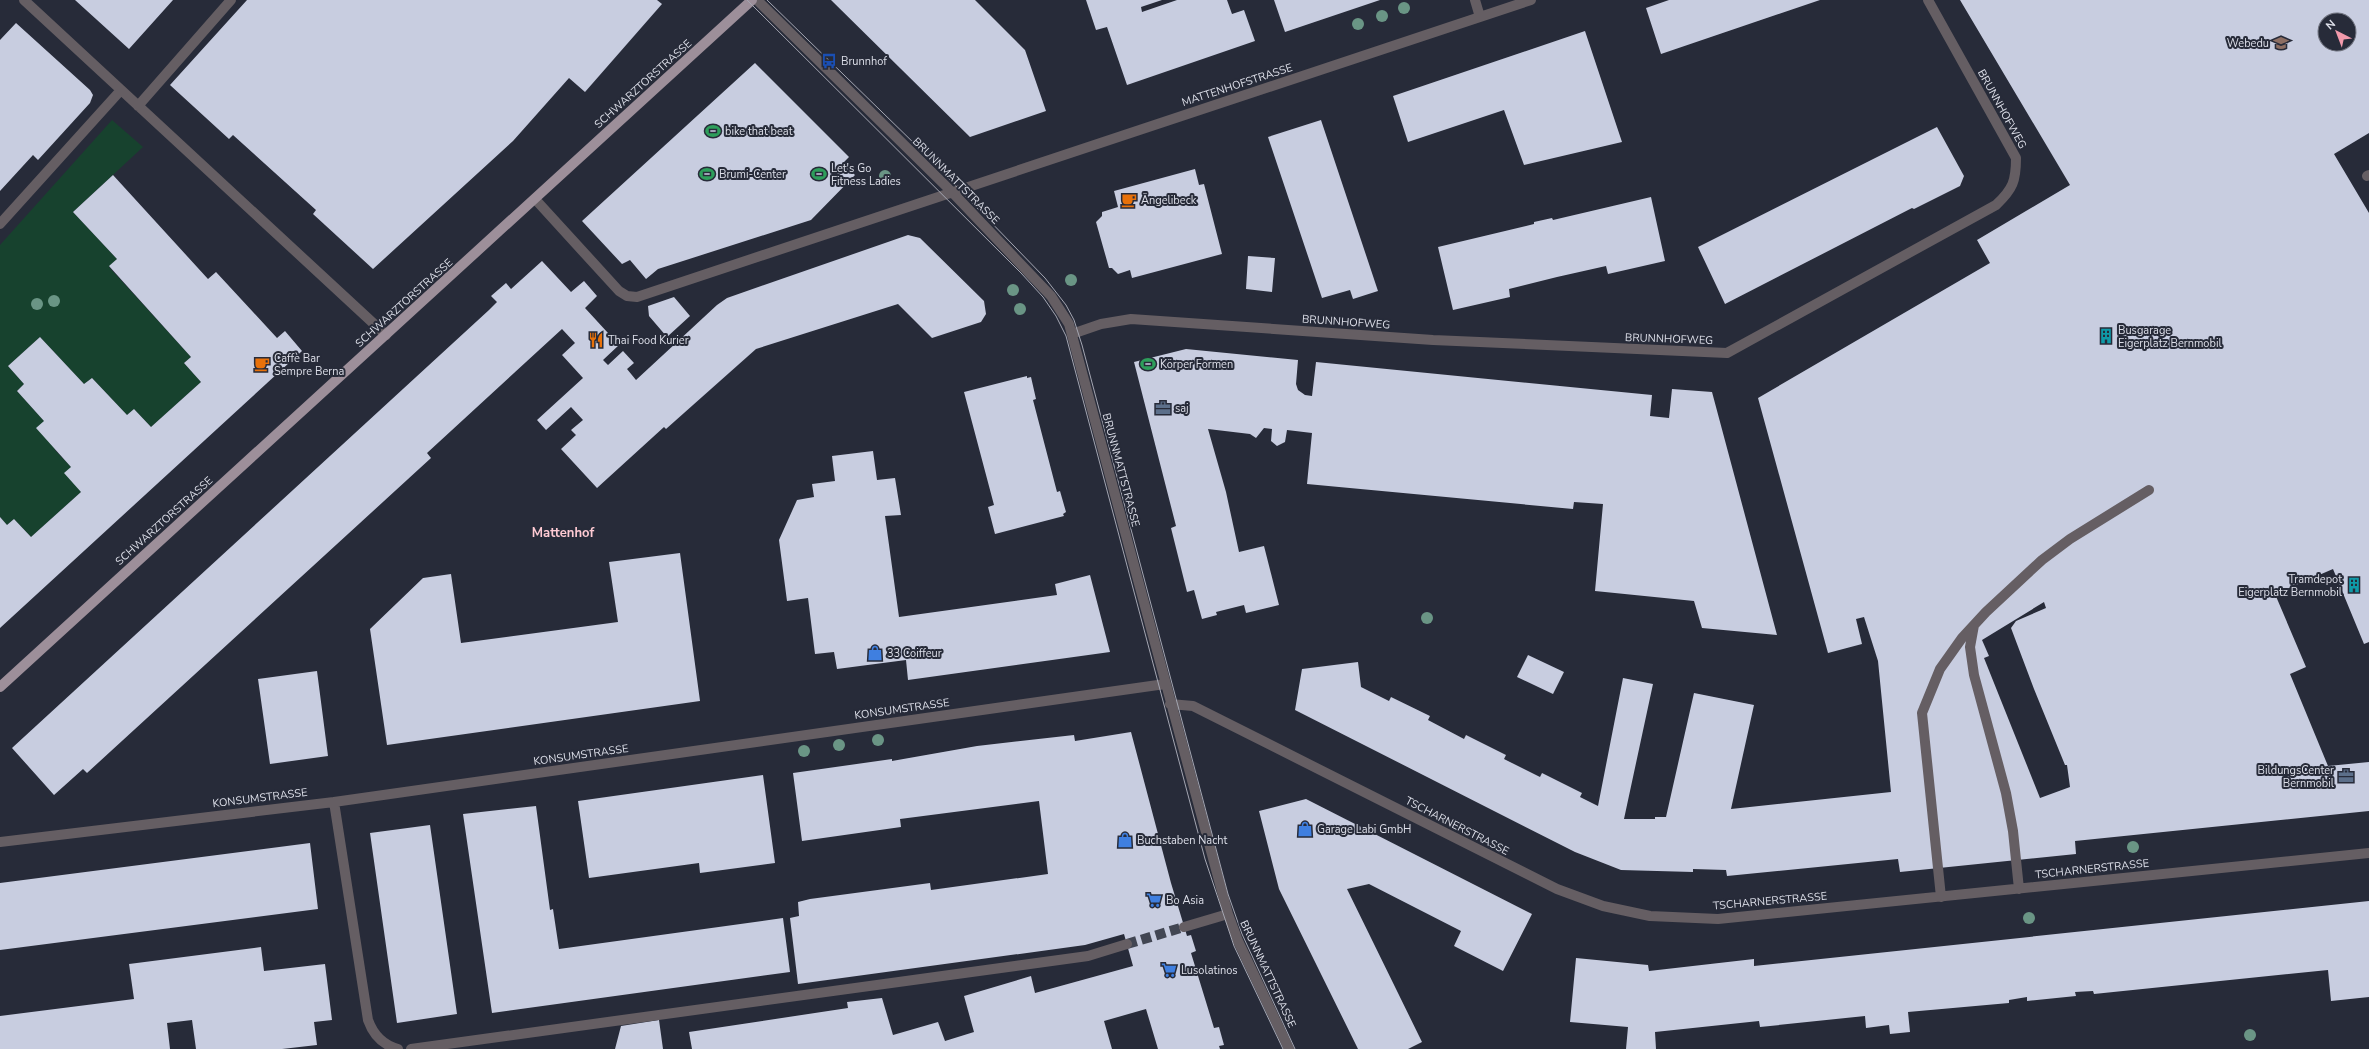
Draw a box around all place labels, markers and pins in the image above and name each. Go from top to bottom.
school or university icon: Webedu [2272,34,2290,52]
place label: Webedu [2227,36,2269,51]
bus stop icon: Brunnhof [820,52,838,70]
place label: Brunnhof [841,54,887,69]
sports icon: bike that beat [704,122,722,140]
place label: bike that beat [725,124,793,139]
place label: Let's Go Fitness Ladies [831,161,901,189]
sports icon: Brumi-Center [698,165,716,183]
sports icon: Let's Go Fitness Ladies [810,165,828,183]
place label: Brumi-Center [719,167,786,182]
cafe icon: Ängelibeck [1120,191,1138,209]
place label: Ängelibeck [1141,193,1197,208]
place label: Busgarage Eigerplatz Bernmobil [2118,323,2222,351]
building icon: Busgarage Eigerplatz Bernmobil [2097,327,2115,345]
restaurant icon: Thai Food Kurier [587,331,605,349]
place label: Thai Food Kurier [608,333,689,348]
place label: Caffè Bar Sempre Berna [274,351,344,379]
cafe icon: Caffè Bar Sempre Berna [253,355,271,373]
sports icon: Körper Formen [1139,355,1157,373]
place label: Körper Formen [1160,357,1233,372]
office icon: saj [1154,399,1172,417]
place label: saj [1175,401,1189,416]
place label: Tramdepot Eigerplatz Bernmobil [2238,572,2343,600]
building icon: Tramdepot Eigerplatz Bernmobil [2345,576,2363,594]
shop icon: 33 Coiffeur [866,644,884,662]
place label: 33 Coiffeur [887,646,942,661]
place label: BildungsCenter Bernmobil [2258,763,2335,791]
office icon: BildungsCenter Bernmobil [2337,767,2355,785]
shop icon: Garage Labi GmbH [1296,820,1314,838]
place label: Garage Labi GmbH [1317,822,1411,837]
shop icon: Buchstaben Nacht [1116,831,1134,849]
place label: Buchstaben Nacht [1137,833,1228,848]
supermarket icon: Bo Asia [1145,891,1163,909]
place label: Bo Asia [1166,893,1204,908]
supermarket icon: Lusolatinos [1160,961,1178,979]
place label: Lusolatinos [1181,963,1238,978]

